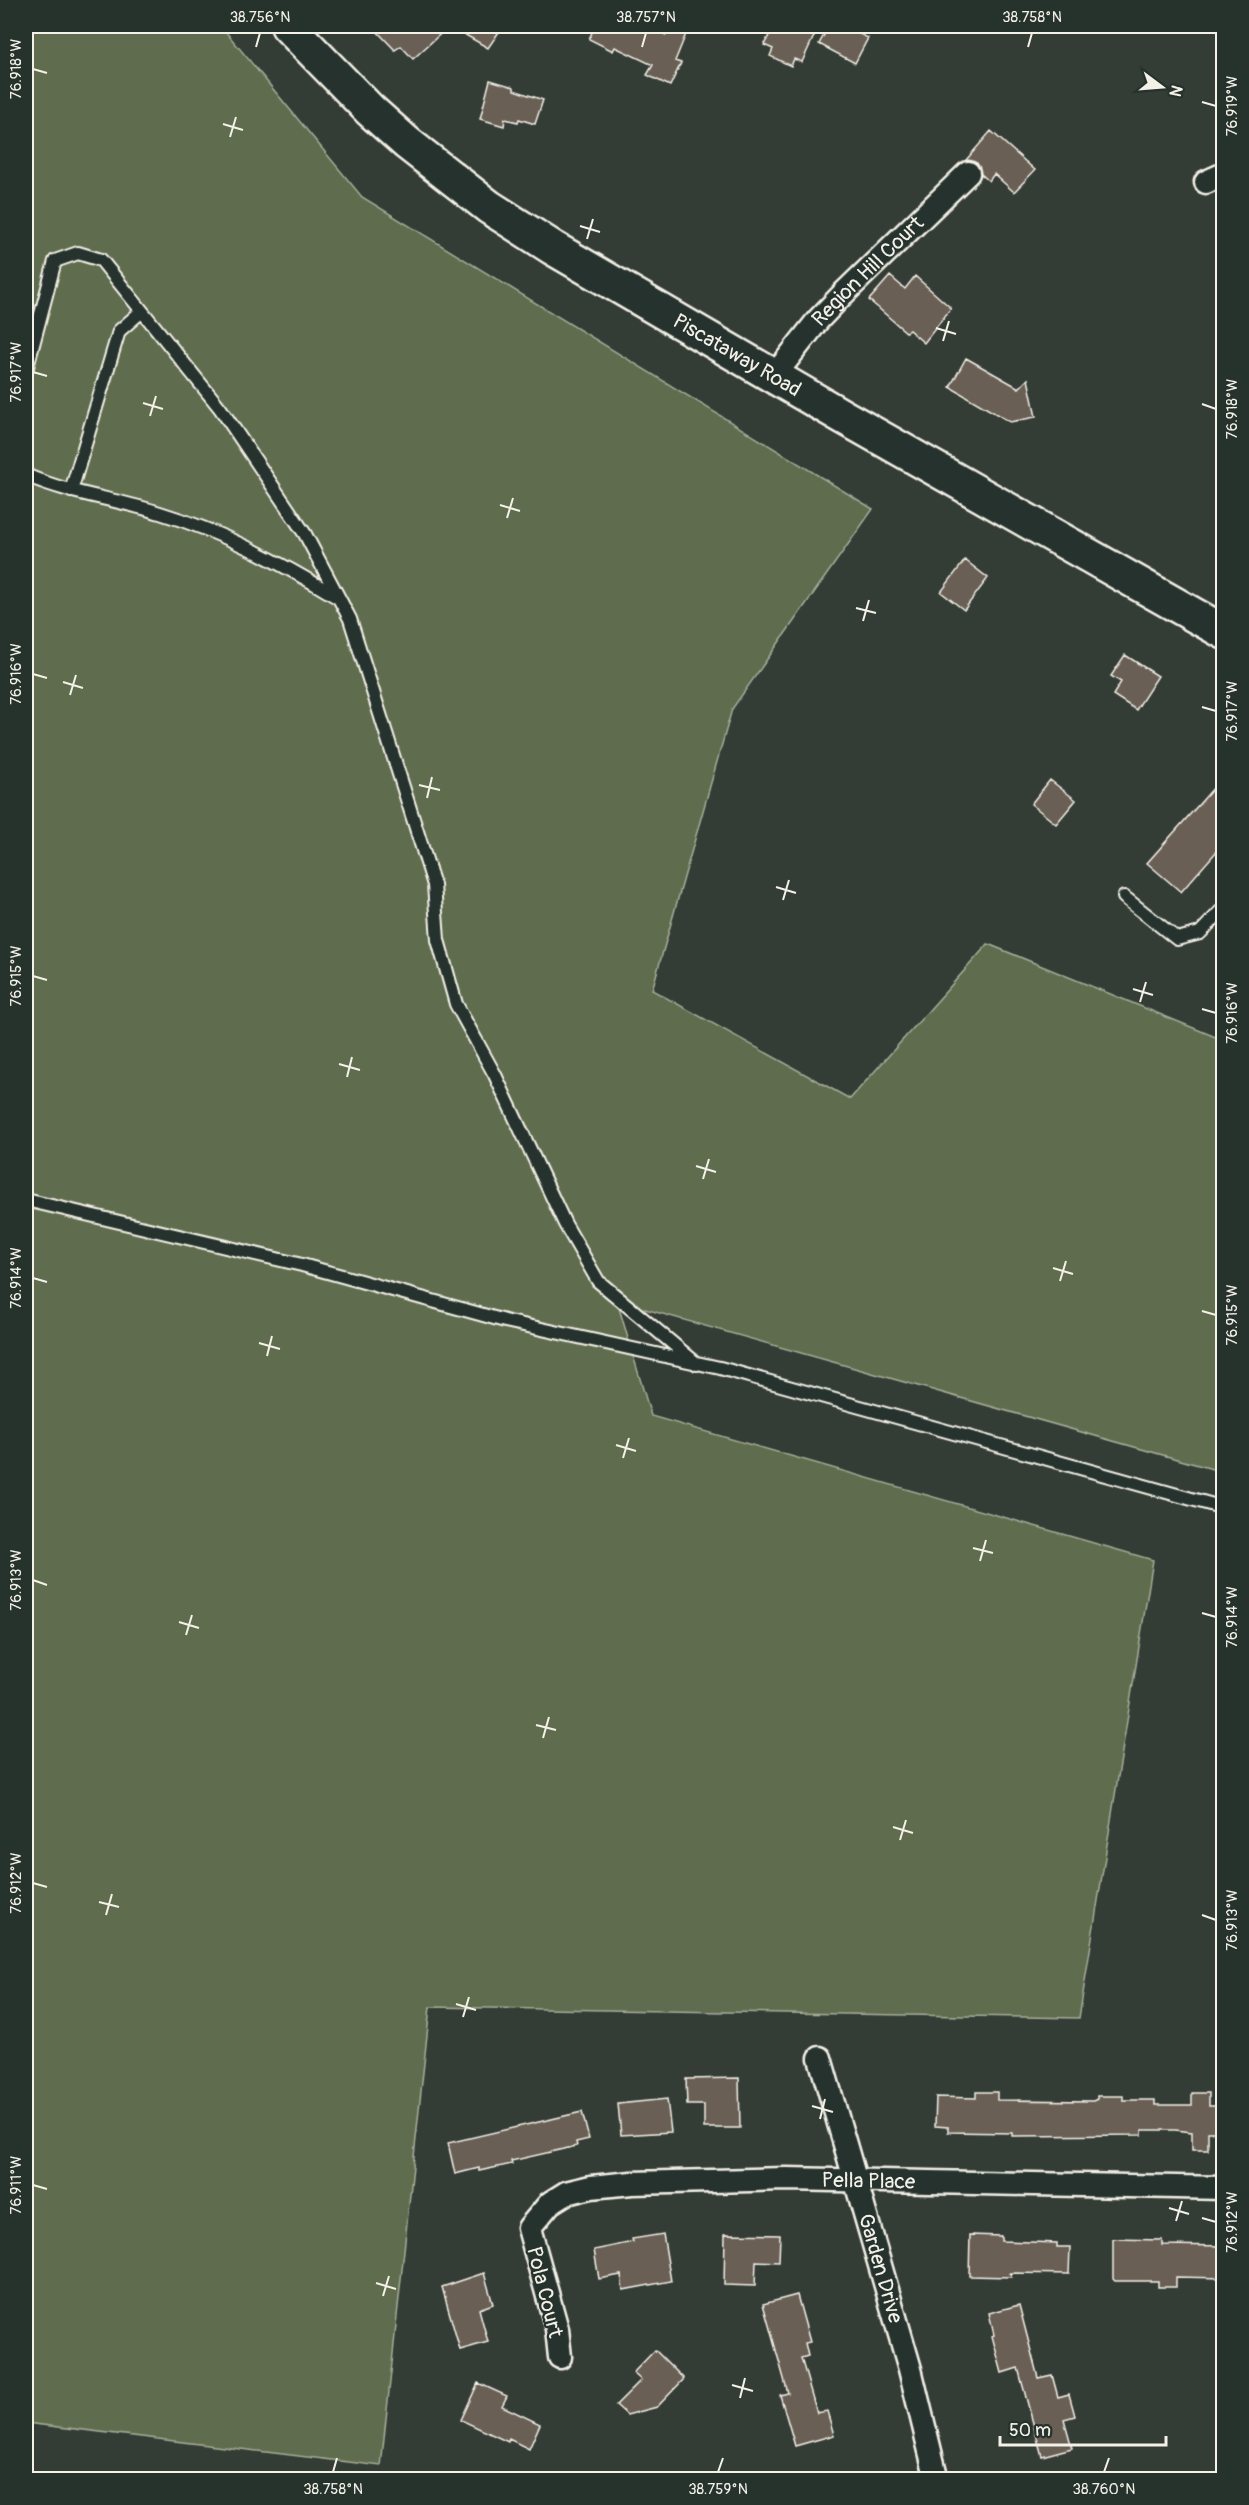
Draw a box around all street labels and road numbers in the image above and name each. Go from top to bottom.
street label: Region Hill Court [806,210,930,332]
street label: Piscataway Road [668,308,806,403]
street label: Pella Place [821,2167,916,2196]
street label: Garden Drive [852,2211,909,2327]
street label: Pola Court [520,2244,569,2341]

